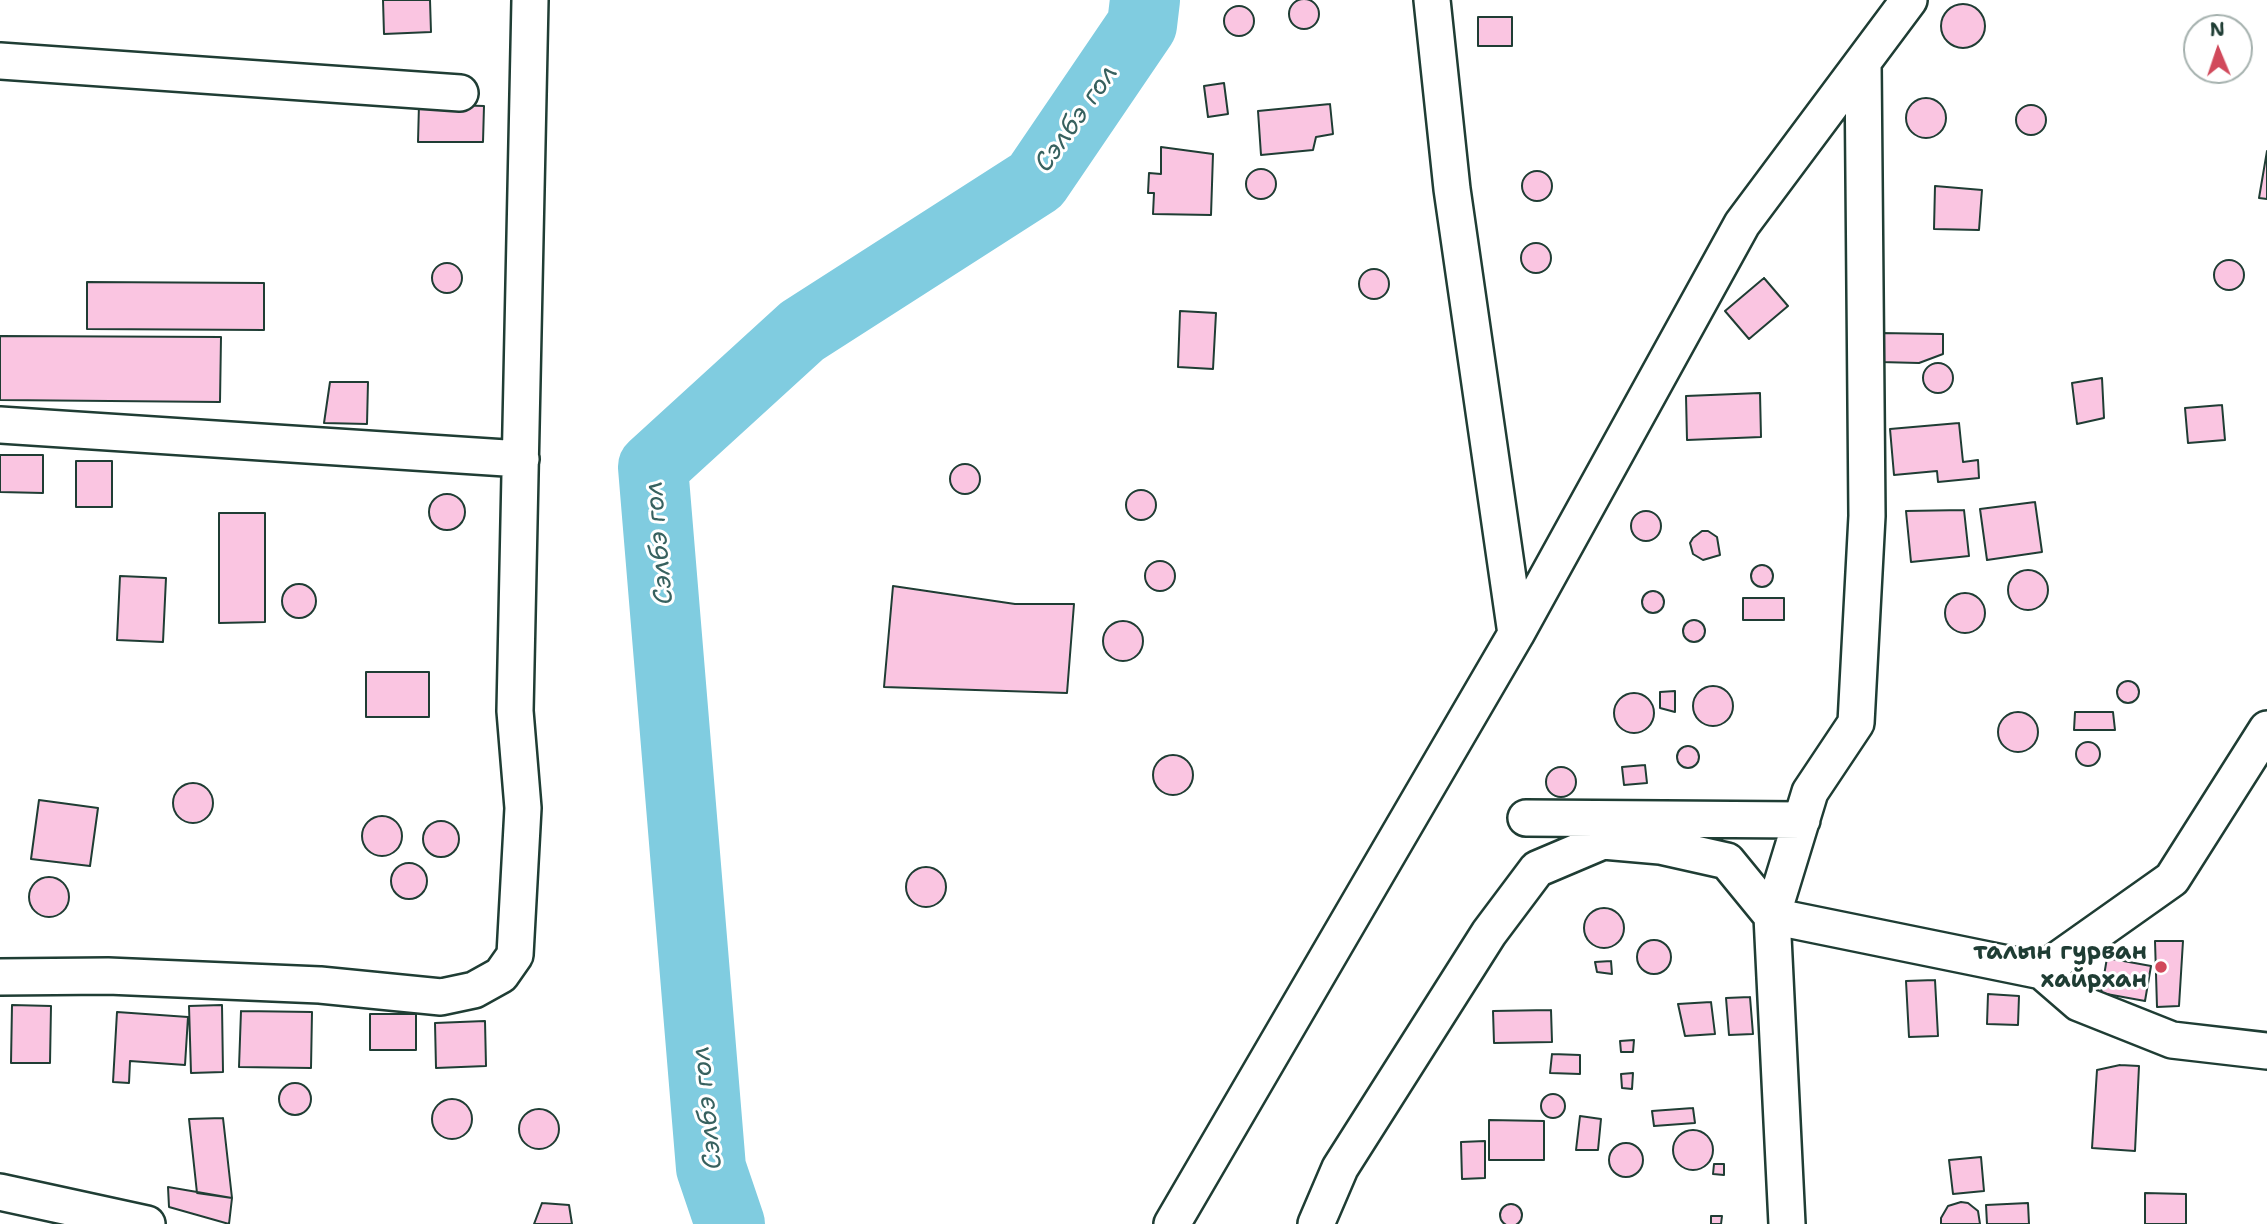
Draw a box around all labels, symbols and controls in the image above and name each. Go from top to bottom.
north arrow [2183,14,2253,84]
text: N [2209,17,2225,42]
water label: Сэлбэ гол [1029,59,1125,179]
water label: Сэлбэ гол [639,480,681,606]
place label: талын гурван хайрхан [1973,939,2147,995]
marker: талын гурван хайрхан [2153,959,2169,975]
water label: Сэлбэ гол [686,1045,730,1171]

